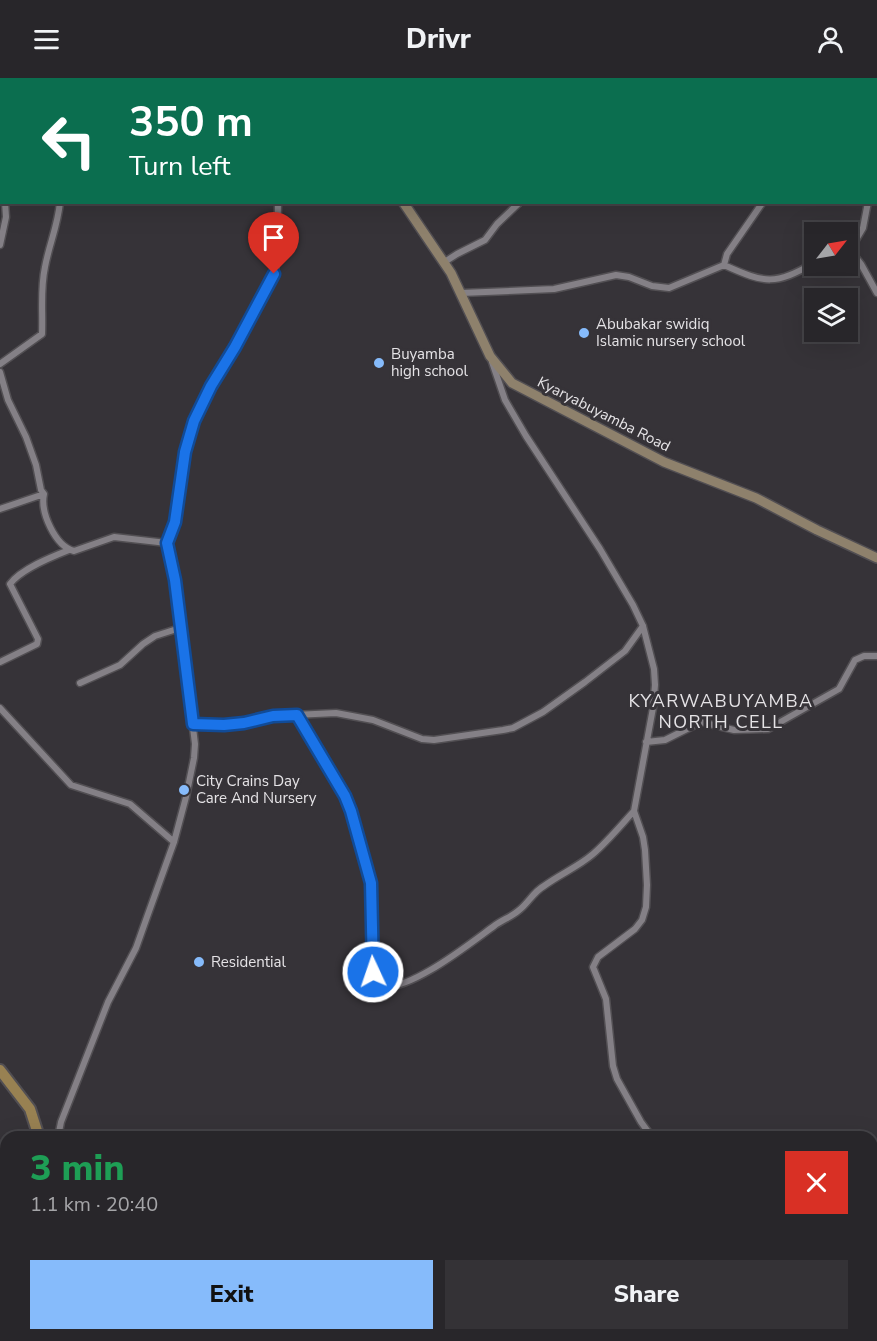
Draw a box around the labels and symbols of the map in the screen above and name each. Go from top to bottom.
pin [248,212,299,274]
north arrow [804,222,858,276]
place label: Abubakar swidiq Islamic nursery school [596,314,746,351]
marker: Abubakar swidiq Islamic nursery school [577,326,591,340]
place label: Buyamba high school [391,344,469,381]
marker: Buyamba high school [372,356,386,370]
street label: Kyaryabuyamba Road [534,372,674,456]
district label: KYARWABUYAMBA NORTH CELL [628,689,814,734]
place label: City Crains Day Care And Nursery [196,771,317,808]
marker: City Crains Day Care And Nursery [177,783,191,797]
position arrow [341,940,405,1004]
place label: Residential [211,952,286,972]
marker: Residential [192,955,206,969]

